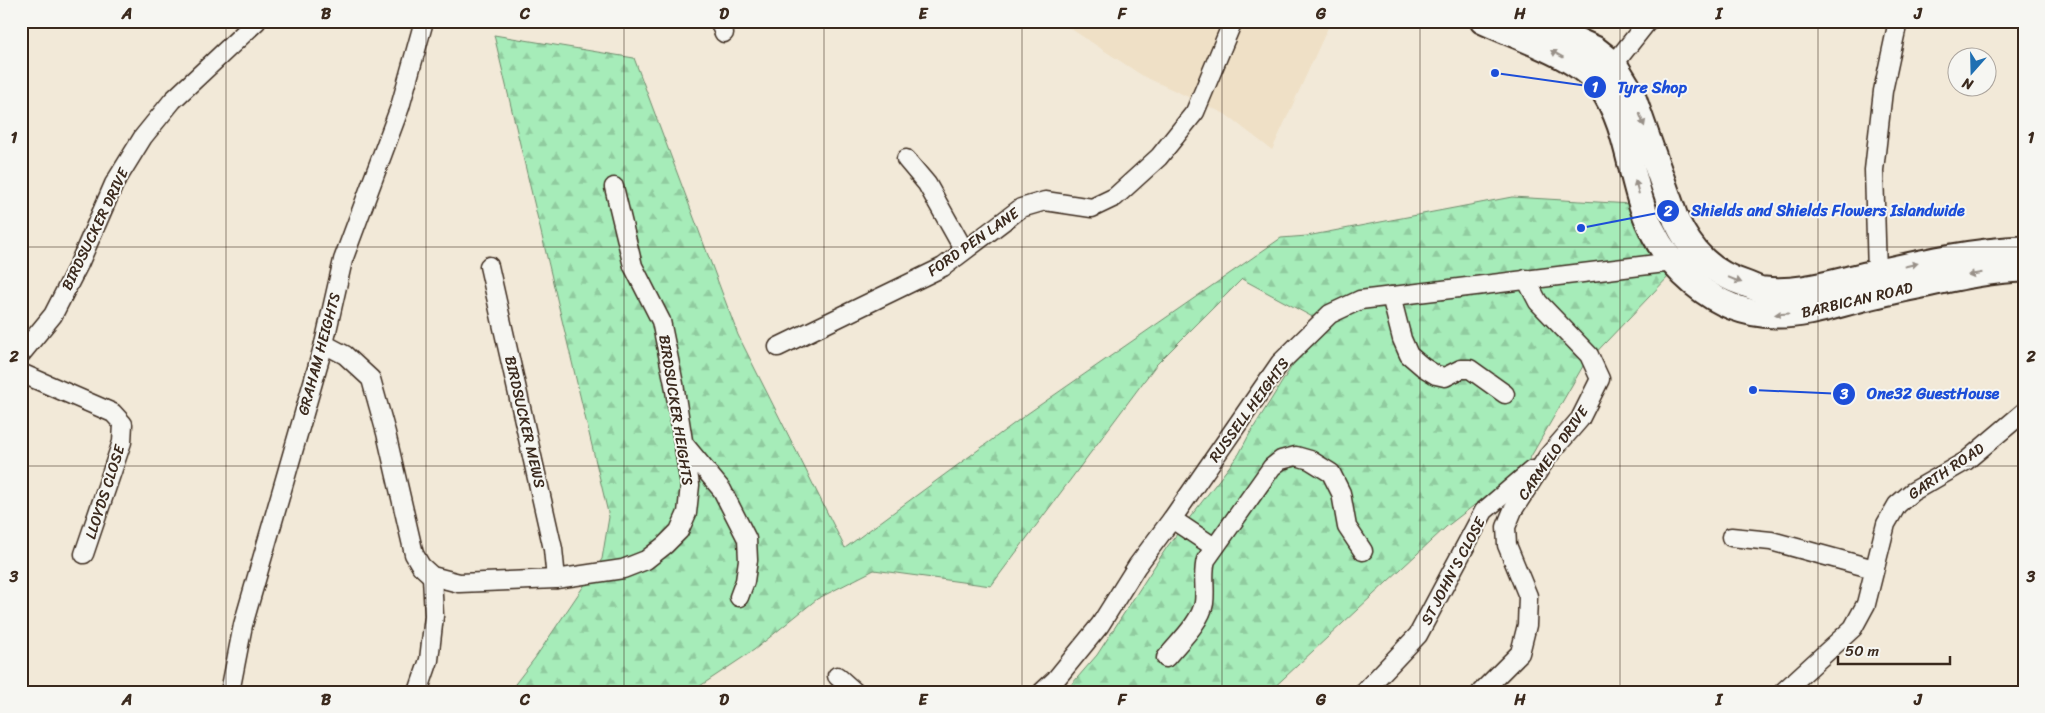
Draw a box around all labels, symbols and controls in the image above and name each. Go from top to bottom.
text: A [121,0,132,28]
text: B [321,0,332,28]
text: C [519,0,531,28]
text: D [719,0,729,28]
text: E [919,0,929,28]
text: F [1117,0,1128,28]
text: G [1315,0,1327,28]
text: H [1513,0,1526,28]
text: I [1715,0,1724,28]
text: J [1913,0,1923,28]
north arrow [1948,48,1998,98]
one-way arrow [1549,50,1564,58]
text: N [1959,70,1977,97]
callout: Tyre Shop [1583,72,1697,103]
text: Tyre Shop [1617,73,1687,102]
text: 1 [1592,74,1599,100]
one-way arrow [1638,113,1646,128]
text: 1 [11,123,18,152]
text: 1 [2028,123,2035,152]
street label: BIRDSUCKER DRIVE [54,162,137,295]
one-way arrow [1633,179,1641,194]
callout: Shields and Shields Flowers Islandwide [1656,195,1975,226]
text: Shields and Shields Flowers Islandwide [1690,196,1965,225]
text: 2 [1663,198,1673,224]
street label: FORD PEN LANE [922,200,1026,283]
one-way arrow [1903,261,1918,269]
one-way arrow [1967,270,1983,278]
street label: BARBICAN ROAD [1799,275,1915,325]
one-way arrow [1728,276,1743,284]
street label: GRAHAM HEIGHTS [290,290,348,418]
one-way arrow [1774,311,1790,319]
street label: BIRDSUCKER HEIGHTS [651,333,701,487]
text: 2 [8,342,19,371]
text: 2 [2025,342,2036,371]
street label: RUSSELL HEIGHTS [1202,352,1296,468]
street label: BIRDSUCKER MEWS [497,353,553,491]
callout: One32 GuestHouse [1832,378,2010,409]
text: One32 GuestHouse [1866,379,1999,408]
text: 3 [1839,381,1849,407]
street label: CARMELO DRIVE [1511,399,1596,506]
street label: GARTH ROAD [1902,436,1990,506]
street label: LLOYDS CLOSE [78,440,133,542]
street label: ST JOHN'S CLOSE [1414,511,1493,630]
text: 3 [9,562,19,591]
text: 3 [2026,562,2036,591]
scale bar [1838,633,1950,665]
text: 50 m [1845,638,1880,664]
text: A [121,685,132,713]
text: B [321,685,332,713]
text: C [519,685,531,713]
text: D [719,685,729,713]
text: E [919,685,929,713]
text: F [1117,685,1128,713]
text: G [1315,685,1327,713]
text: H [1513,685,1526,713]
text: I [1715,685,1724,713]
text: J [1913,685,1923,713]

